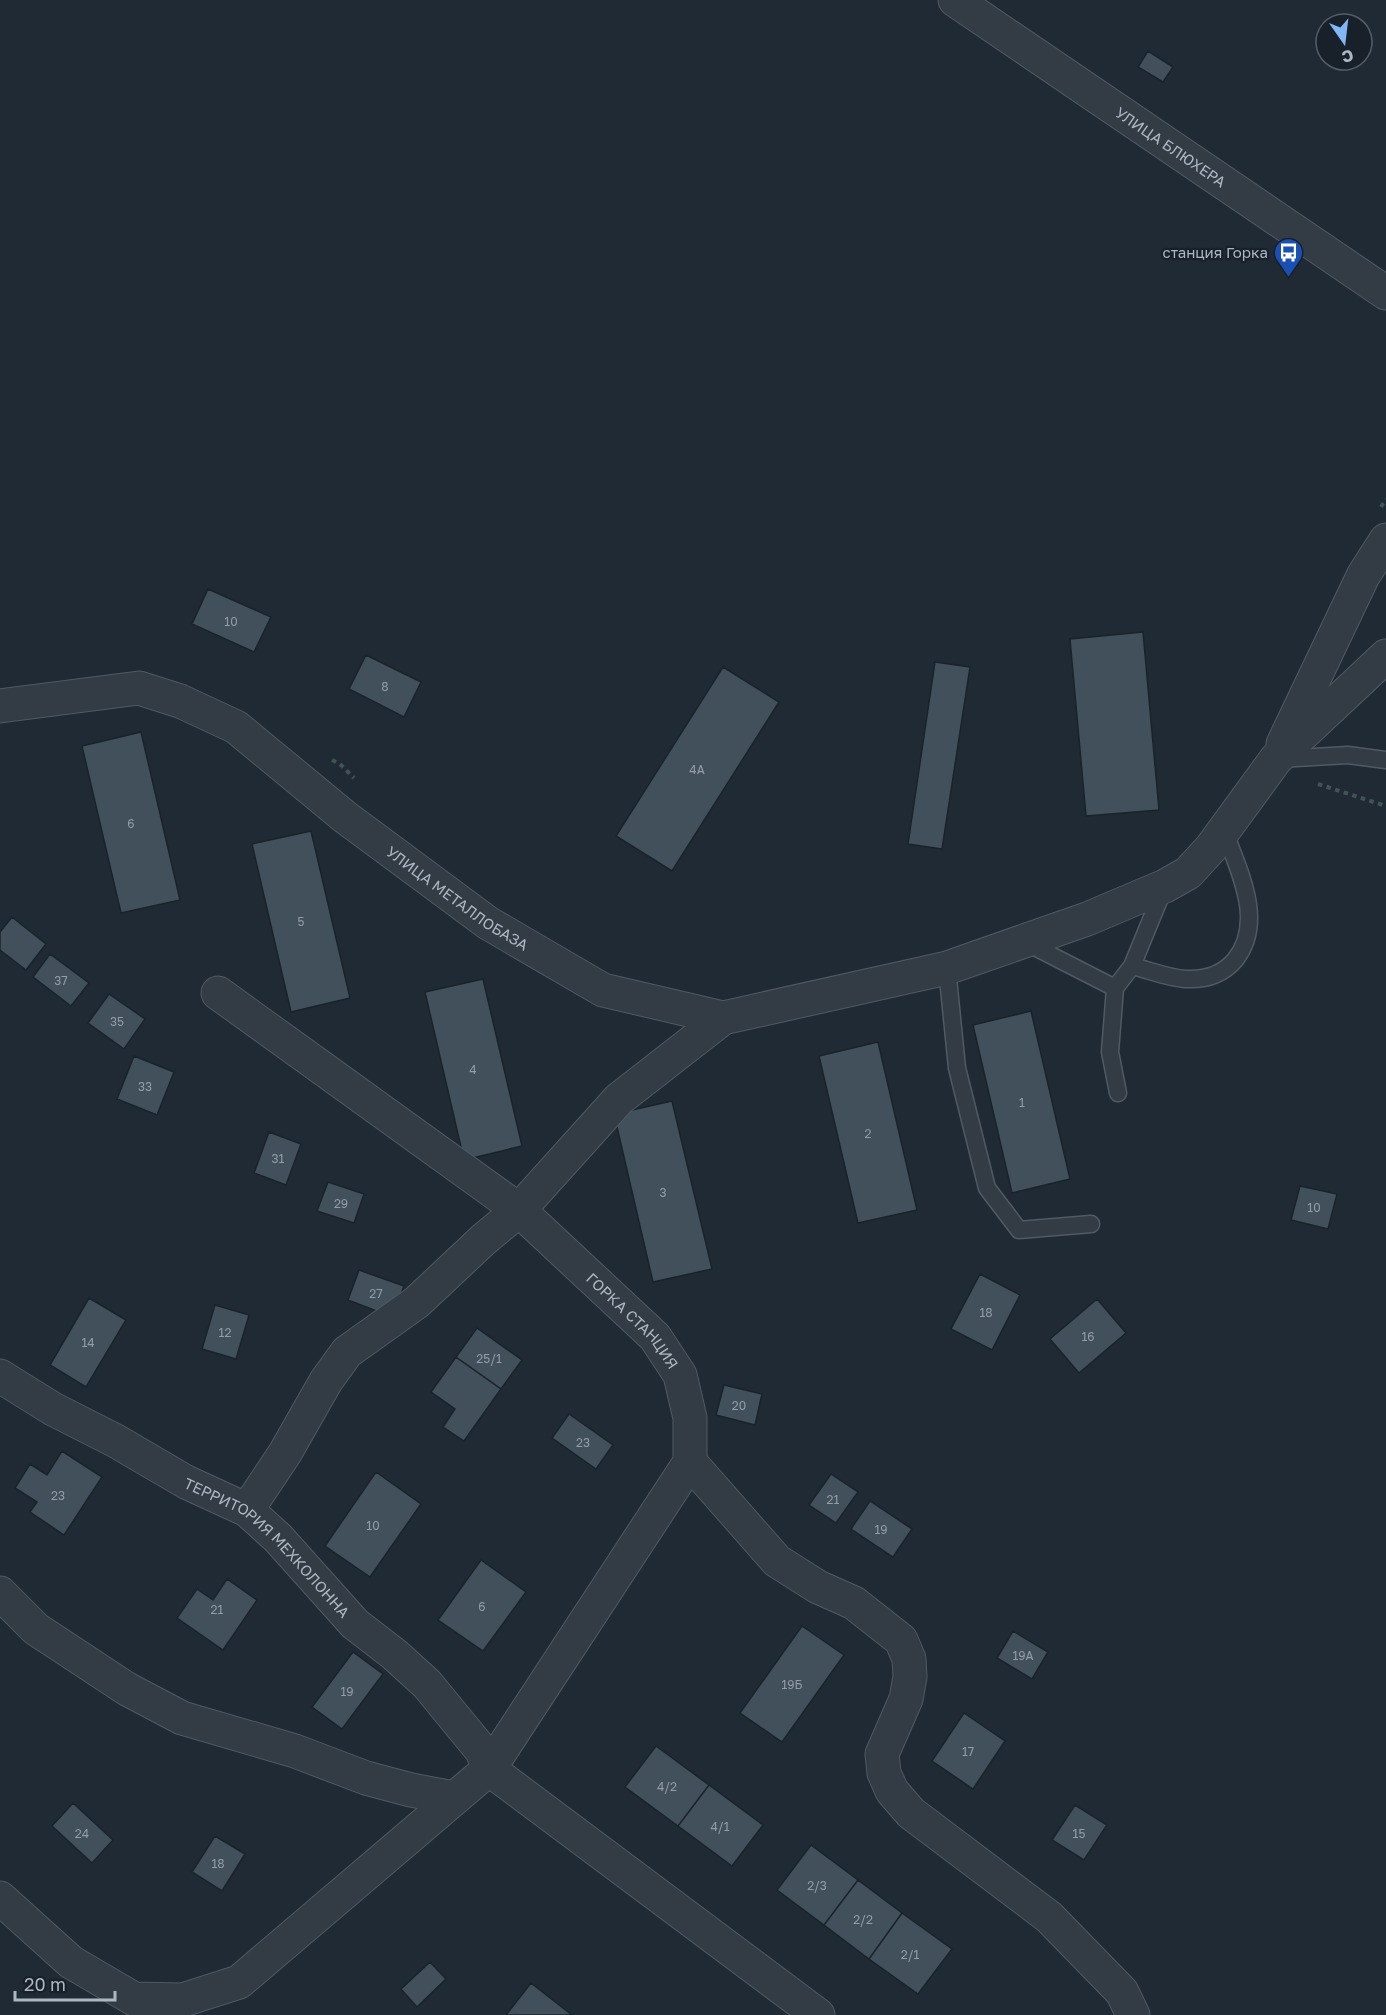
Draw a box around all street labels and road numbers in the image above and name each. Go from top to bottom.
street label: УЛИЦА БЛЮХЕРА [1112,103,1229,191]
street label: УЛИЦА МЕТАЛЛОБАЗА [383,842,532,954]
street label: ГОРКА СТАНЦИЯ [583,1269,682,1372]
street label: ТЕРРИТОРИЯ МЕХКОЛОННА [182,1474,354,1621]

